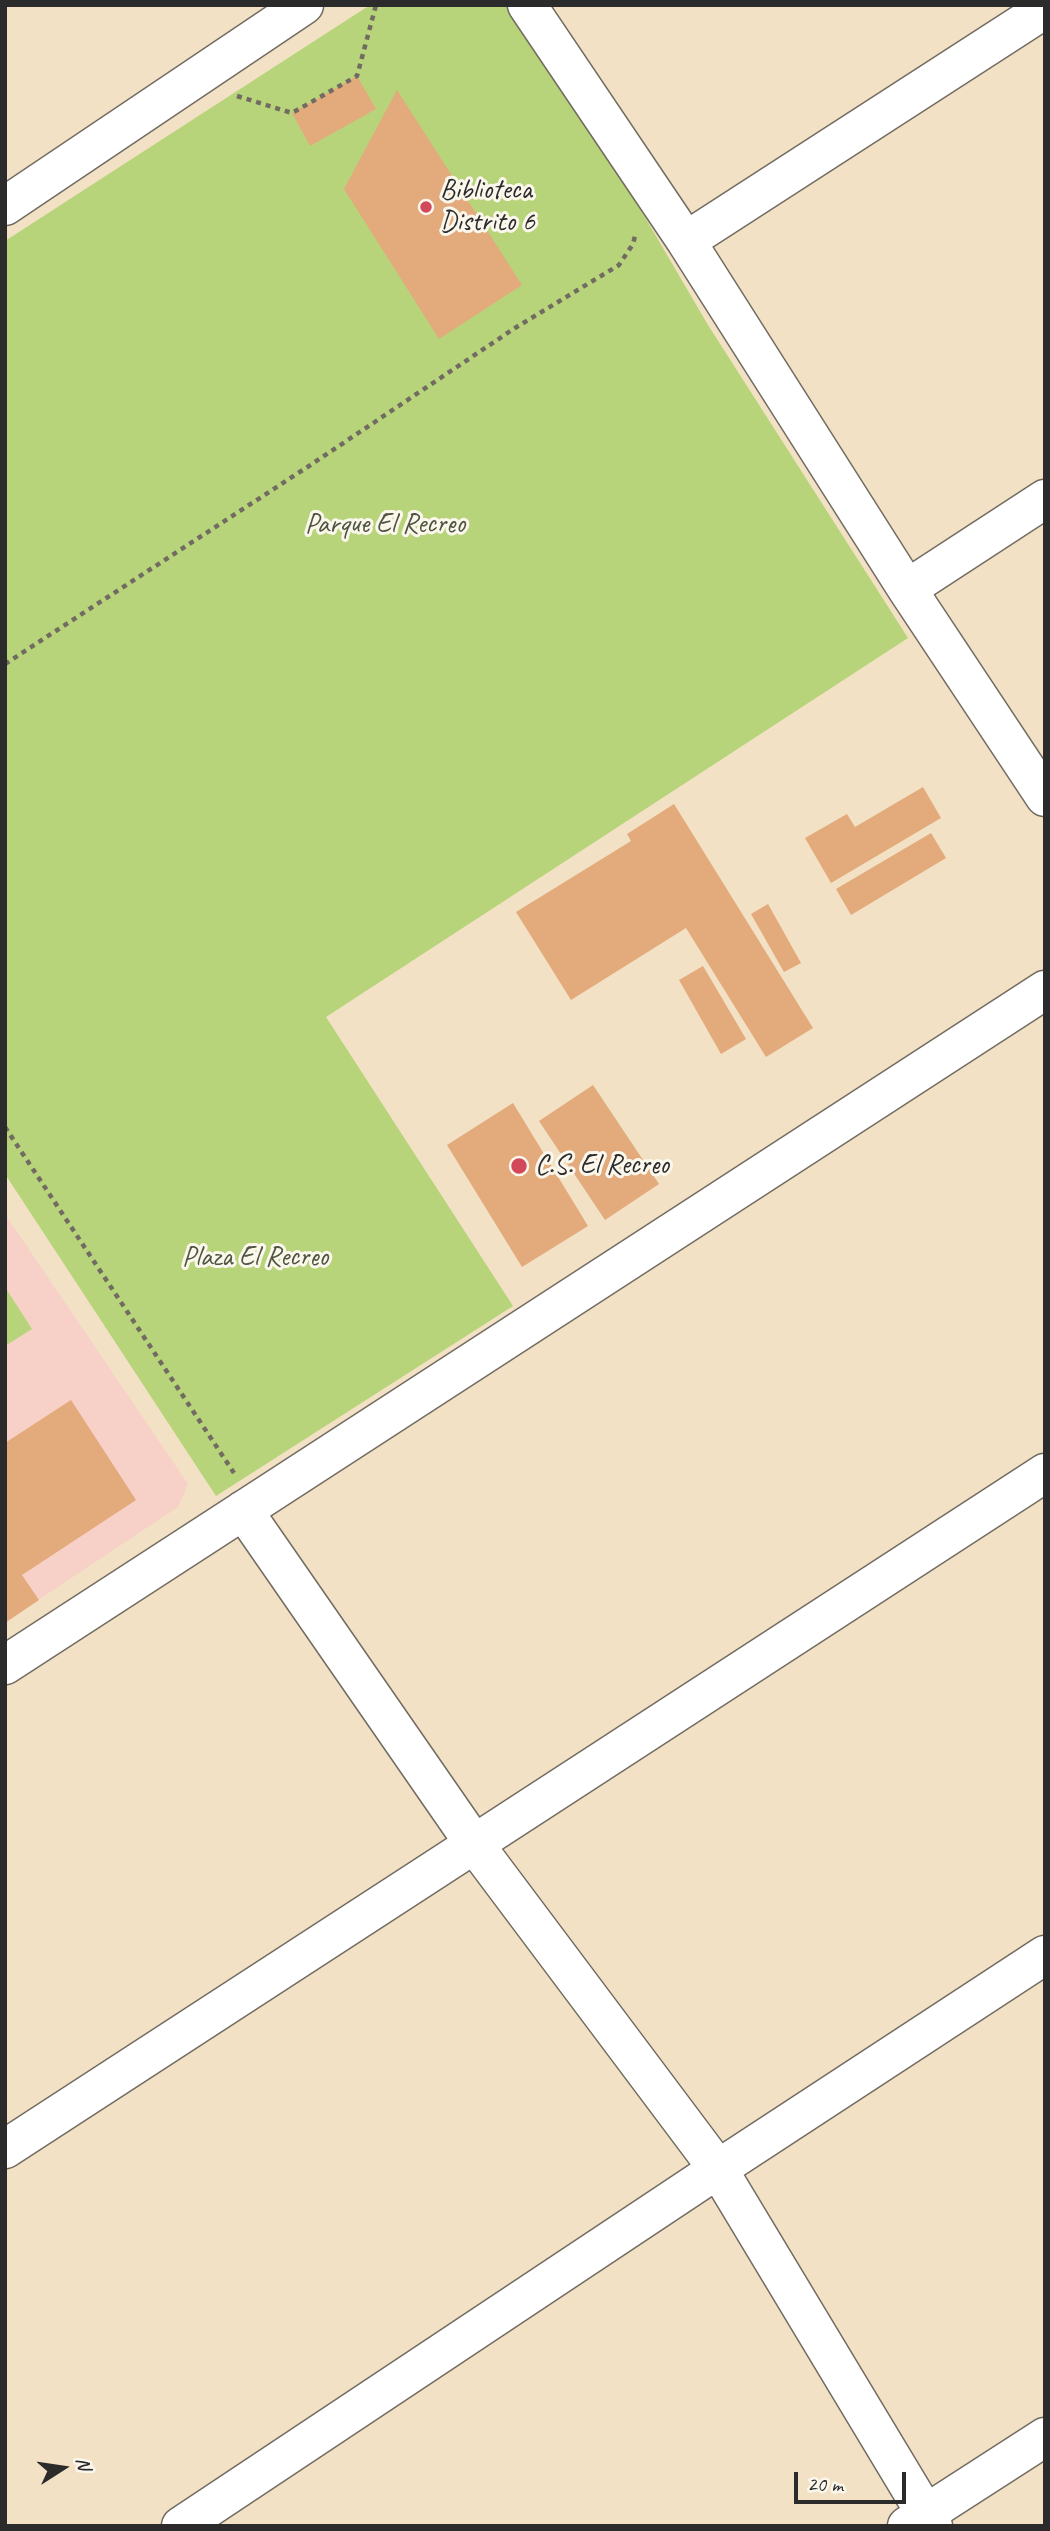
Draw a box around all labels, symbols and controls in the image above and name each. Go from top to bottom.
place label: Biblioteca Distrito 6 [440,174,534,240]
marker: Biblioteca Distrito 6 [418,199,434,215]
park label: Parque El Recreo [305,508,465,542]
place label: C.S. El Recreo [535,1149,669,1183]
marker: C.S. El Recreo [509,1156,529,1176]
park label: Plaza El Recreo [182,1241,328,1275]
north arrow [28,2433,98,2503]
text: N [71,2455,97,2472]
scale bar [798,2458,910,2502]
text: 20 m [807,2471,843,2497]

